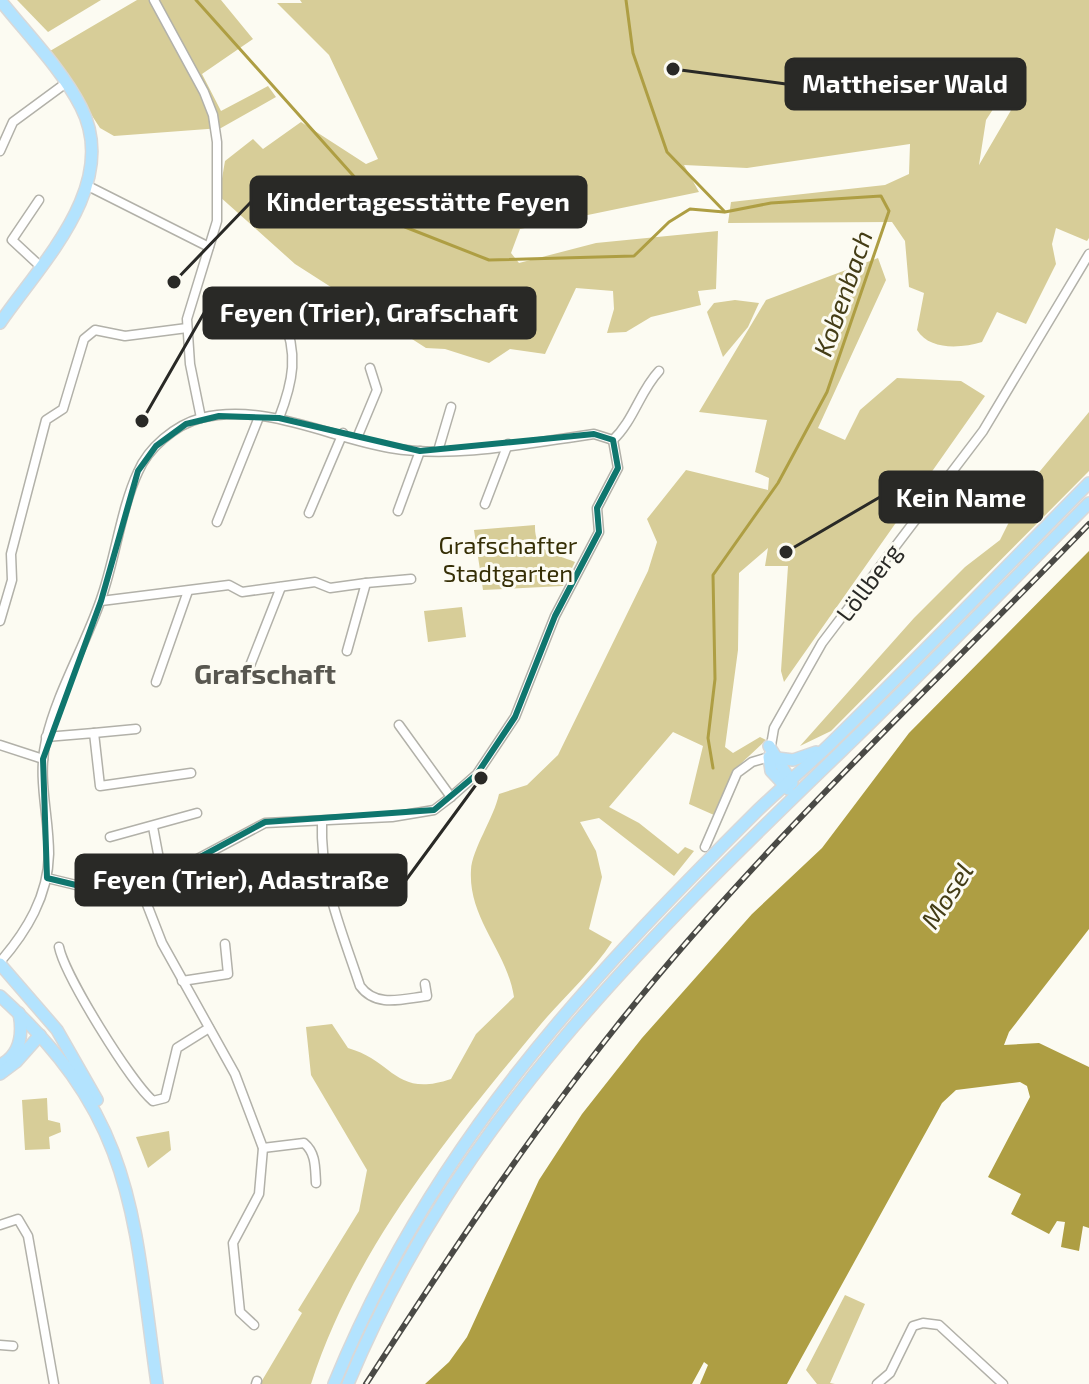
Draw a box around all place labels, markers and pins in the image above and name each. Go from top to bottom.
callout: Mattheiser Wald [786,59,1025,109]
callout: Kindertagesstätte Feyen [251,177,586,227]
callout: Feyen (Trier), Grafschaft [204,288,535,338]
callout: Kein Name [880,472,1042,522]
callout: Feyen (Trier), Adastraße [76,855,406,905]

